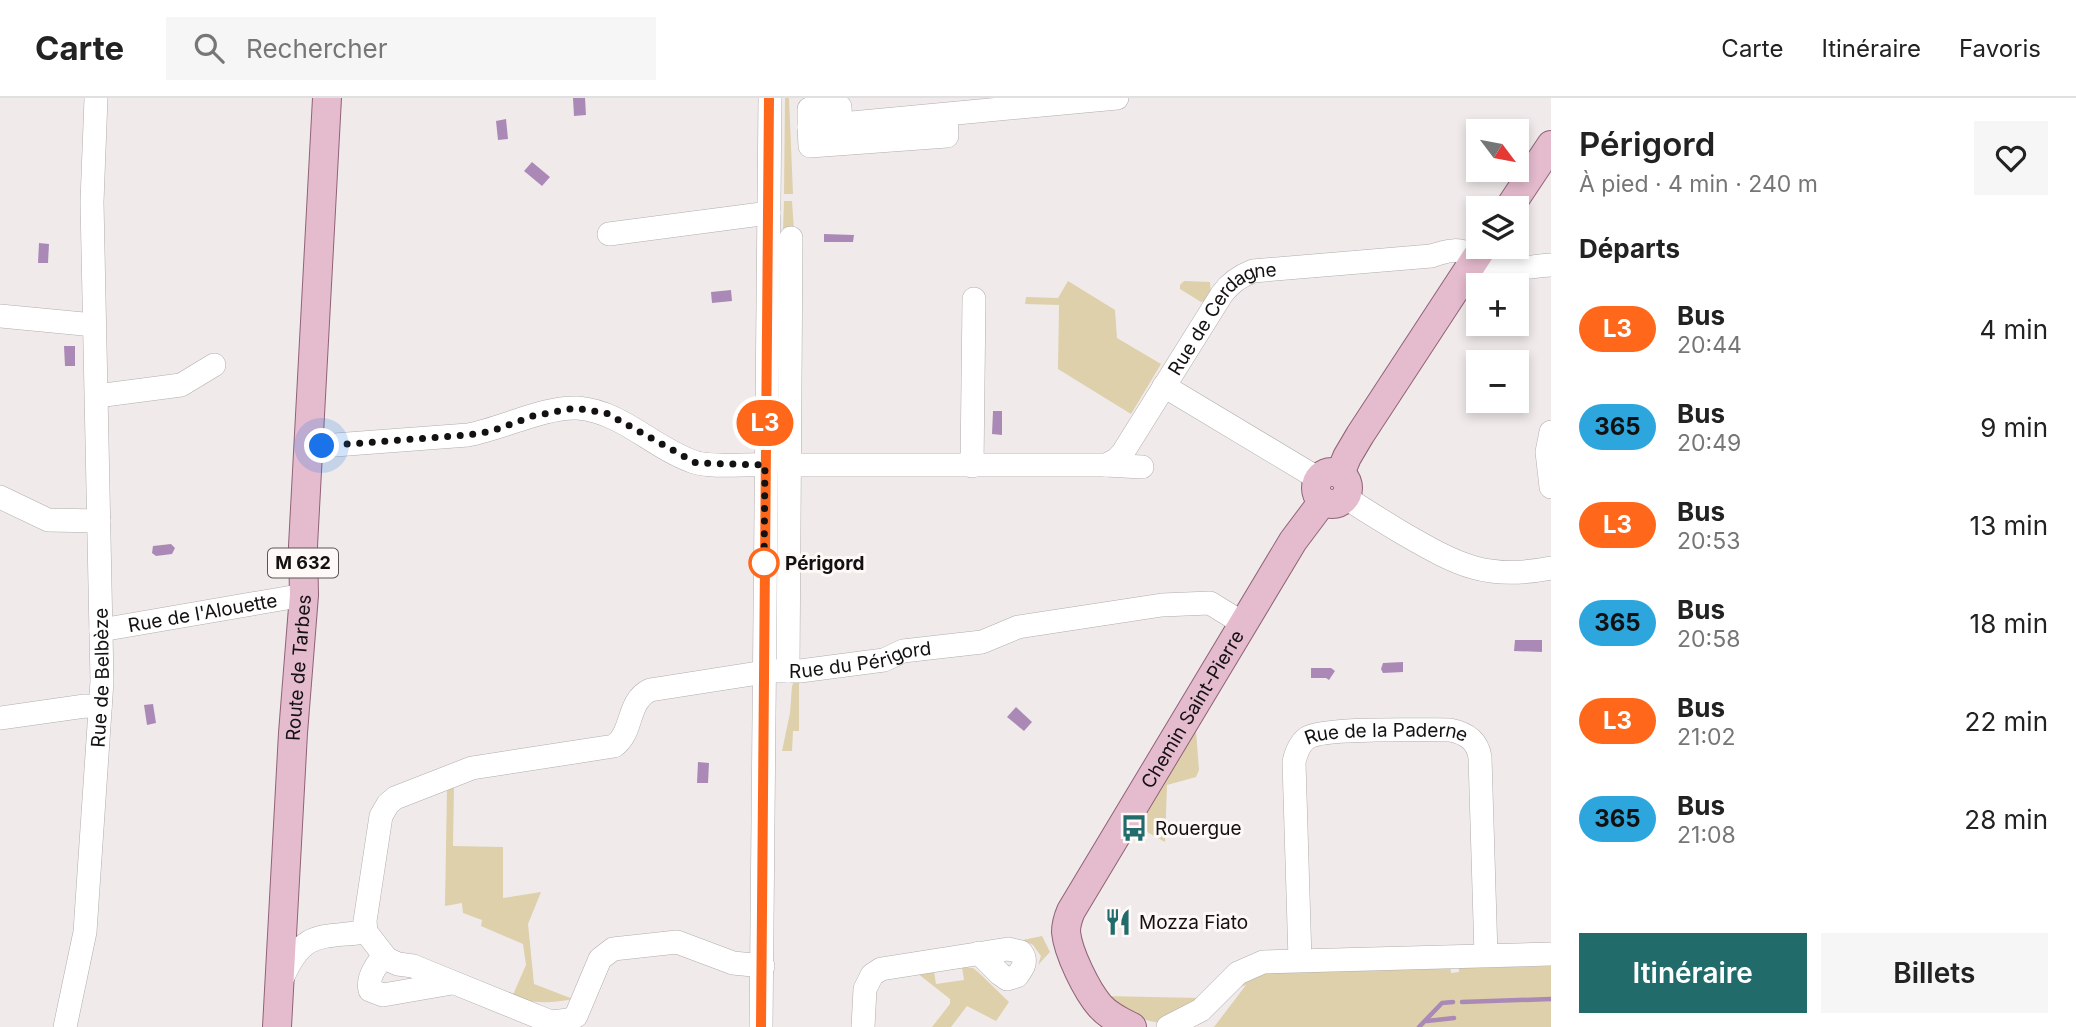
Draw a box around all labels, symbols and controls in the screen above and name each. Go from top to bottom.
search box [166,17,656,80]
text: Carte [35,28,124,68]
icon: search [190,29,228,67]
text: Rechercher [246,33,388,64]
text: Carte [1721,34,1783,63]
text: Itinéraire [1821,34,1921,63]
text: Favoris [1959,34,2041,63]
north arrow [1466,119,1530,182]
map controls [1466,119,1529,413]
button: heart [1974,121,2048,195]
text: Périgord [1579,124,1715,164]
text: À pied · 4 min · 240 m [1579,170,1818,198]
button: layers [1466,196,1529,259]
text: Départs [1579,233,1680,264]
street label: Rue de Cerdagne [1163,258,1277,380]
button: + [1466,273,1529,336]
text: Bus [1677,300,1725,331]
text: L3 [1603,314,1632,343]
text: 4 min [1979,314,2048,345]
text: 20:44 [1677,331,1742,359]
button: − [1466,350,1529,413]
text: Bus [1677,398,1725,429]
line badge: L3 [734,400,796,446]
text: L3 [750,408,780,437]
text: 365 [1594,412,1641,441]
text: 9 min [1980,412,2048,443]
your location [304,428,339,463]
text: 20:49 [1677,429,1741,457]
text: Bus [1677,496,1725,527]
text: L3 [1603,510,1632,539]
text: 13 min [1970,510,2048,541]
text: 20:53 [1677,527,1740,555]
road number: M 632 [268,548,338,578]
marker: Périgord [749,548,779,578]
place label: Périgord [785,552,864,575]
street label: Rue de l'Alouette [126,589,279,637]
street label: Route de Tarbes [282,594,316,742]
text: Bus [1677,594,1725,625]
street label: Rue de Belbèze [87,608,114,748]
text: 365 [1594,608,1641,637]
text: 18 min [1970,608,2048,639]
text: 20:58 [1677,625,1740,653]
street label: Chemin Saint-Pierre [1136,626,1249,793]
street label: Rue du Périgord [789,637,932,683]
text: Bus [1677,692,1725,723]
text: L3 [1603,706,1632,735]
text: 22 min [1965,706,2048,737]
street label: Rue de la Paderne [1301,718,1472,750]
text: 21:02 [1677,723,1736,751]
text: Bus [1677,790,1725,821]
text: 365 [1594,804,1641,833]
text: 28 min [1964,804,2048,835]
bus stop icon: Rouergue [1119,813,1149,843]
place label: Rouergue [1155,817,1241,840]
text: 21:08 [1677,821,1736,849]
restaurant icon: Mozza Fiato [1103,907,1133,937]
place label: Mozza Fiato [1139,911,1248,934]
button: Itinéraire [1579,933,1807,1013]
button: Billets [1821,933,2048,1013]

